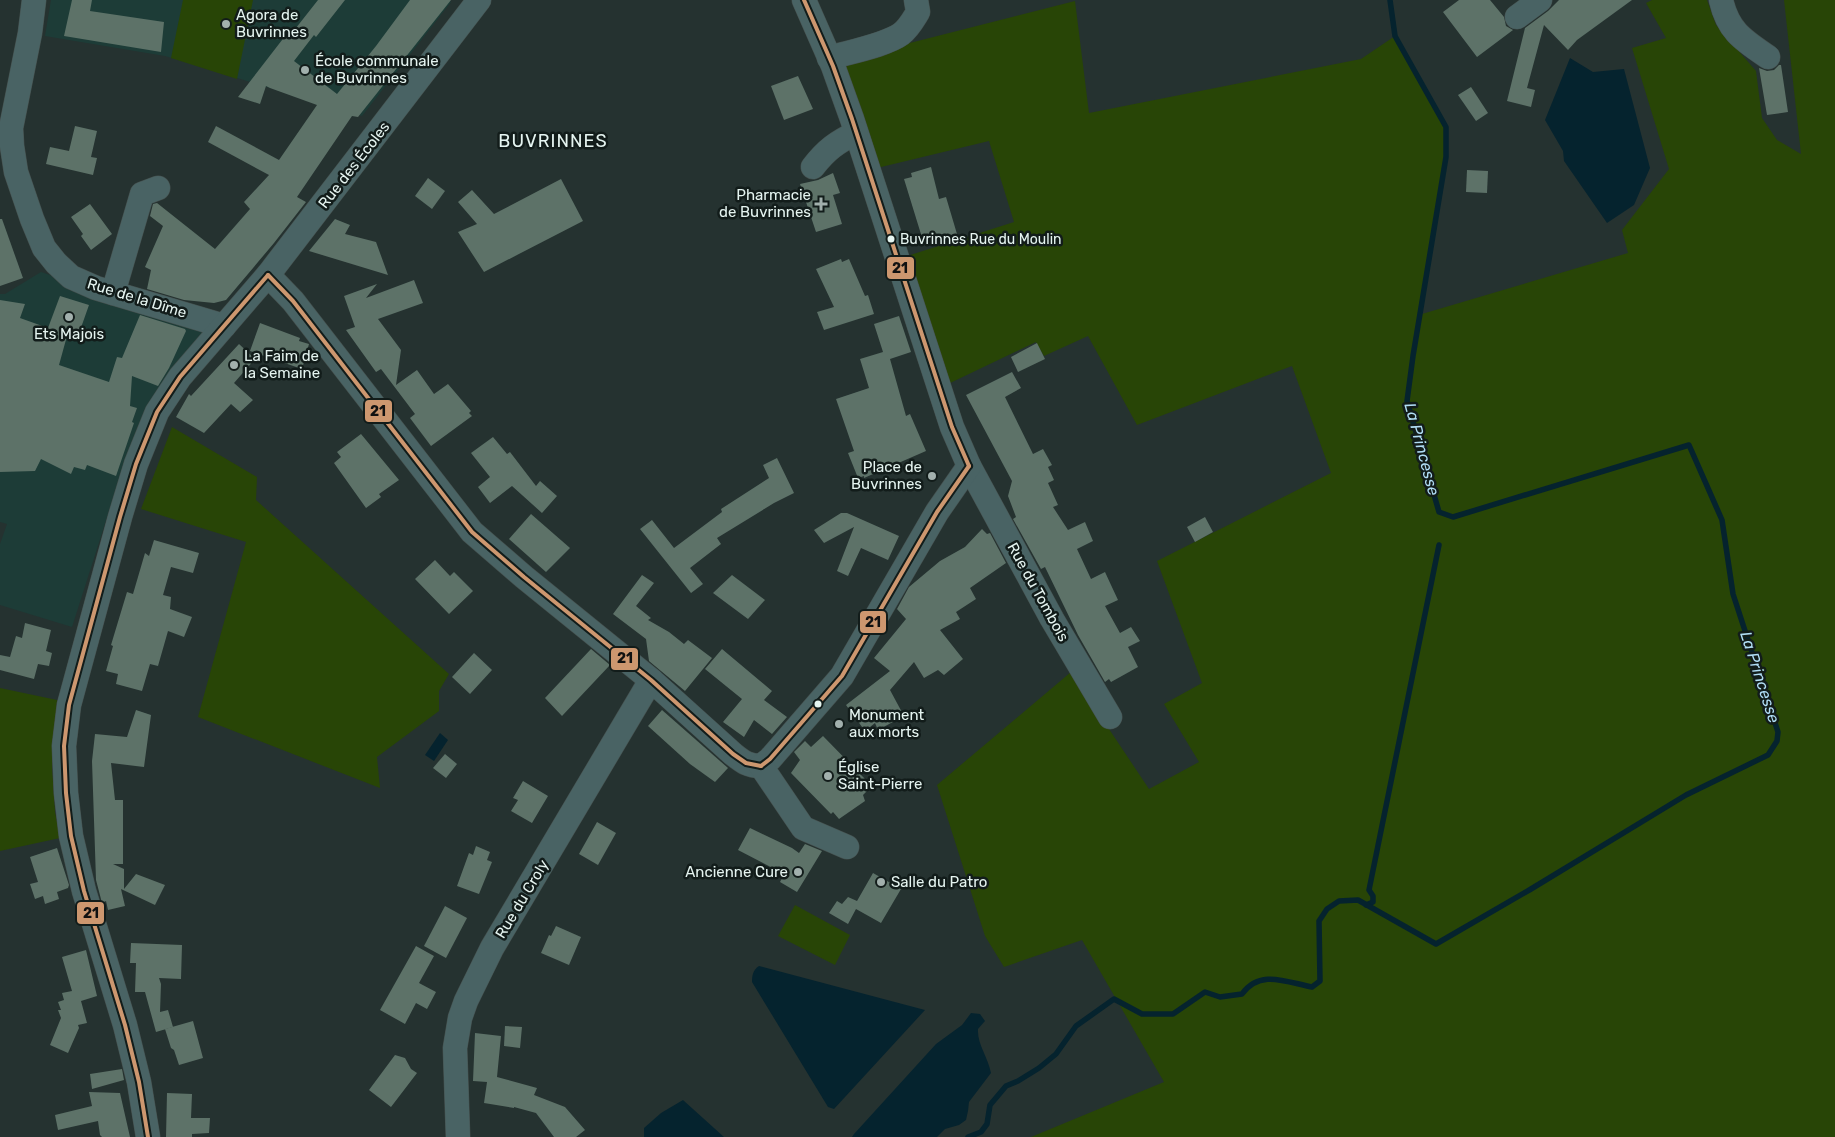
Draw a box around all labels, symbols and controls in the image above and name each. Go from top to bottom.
place label: Agora de Buvrinnes [236,6,307,41]
marker: Agora de Buvrinnes [220,18,232,30]
place label: École communale de Buvrinnes [315,52,439,87]
marker: École communale de Buvrinnes [299,64,311,76]
street label: Rue des Écoles [315,118,394,212]
district label: BUVRINNES [498,130,608,152]
place label: Pharmacie de Buvrinnes [719,186,811,221]
marker: Pharmacie de Buvrinnes [815,198,827,210]
place label: Buvrinnes Rue du Moulin [900,231,1062,248]
marker: Buvrinnes Rue du Moulin [886,234,896,244]
line badge: 21 [886,256,915,280]
text: 21 [892,260,908,277]
street label: Rue de la Dîme [85,274,189,322]
marker: Ets Majois [63,311,75,323]
place label: Ets Majois [34,325,104,343]
place label: La Faim de la Semaine [244,347,320,382]
marker: La Faim de la Semaine [228,359,240,371]
line badge: 21 [364,399,393,423]
water label: La Princesse [1400,401,1444,498]
text: 21 [370,403,386,420]
place label: Place de Buvrinnes [851,458,922,493]
marker: Place de Buvrinnes [926,470,938,482]
street label: Rue du Tombois [1003,539,1073,645]
line badge: 21 [859,610,887,634]
text: 21 [865,614,881,631]
water label: La Princesse [1736,629,1784,725]
line badge: 21 [610,647,639,671]
text: 21 [617,650,633,667]
unlabelled marker [813,699,823,709]
place label: Monument aux morts [849,706,924,741]
marker: Monument aux morts [833,718,845,730]
place label: Église Saint-Pierre [838,758,922,793]
marker: Église Saint-Pierre [822,770,834,782]
street label: Rue du Croly [491,856,553,942]
place label: Ancienne Cure [685,863,788,881]
marker: Ancienne Cure [792,866,804,878]
place label: Salle du Patro [891,873,987,891]
marker: Salle du Patro [875,876,887,888]
line badge: 21 [76,901,105,925]
text: 21 [83,905,99,922]

